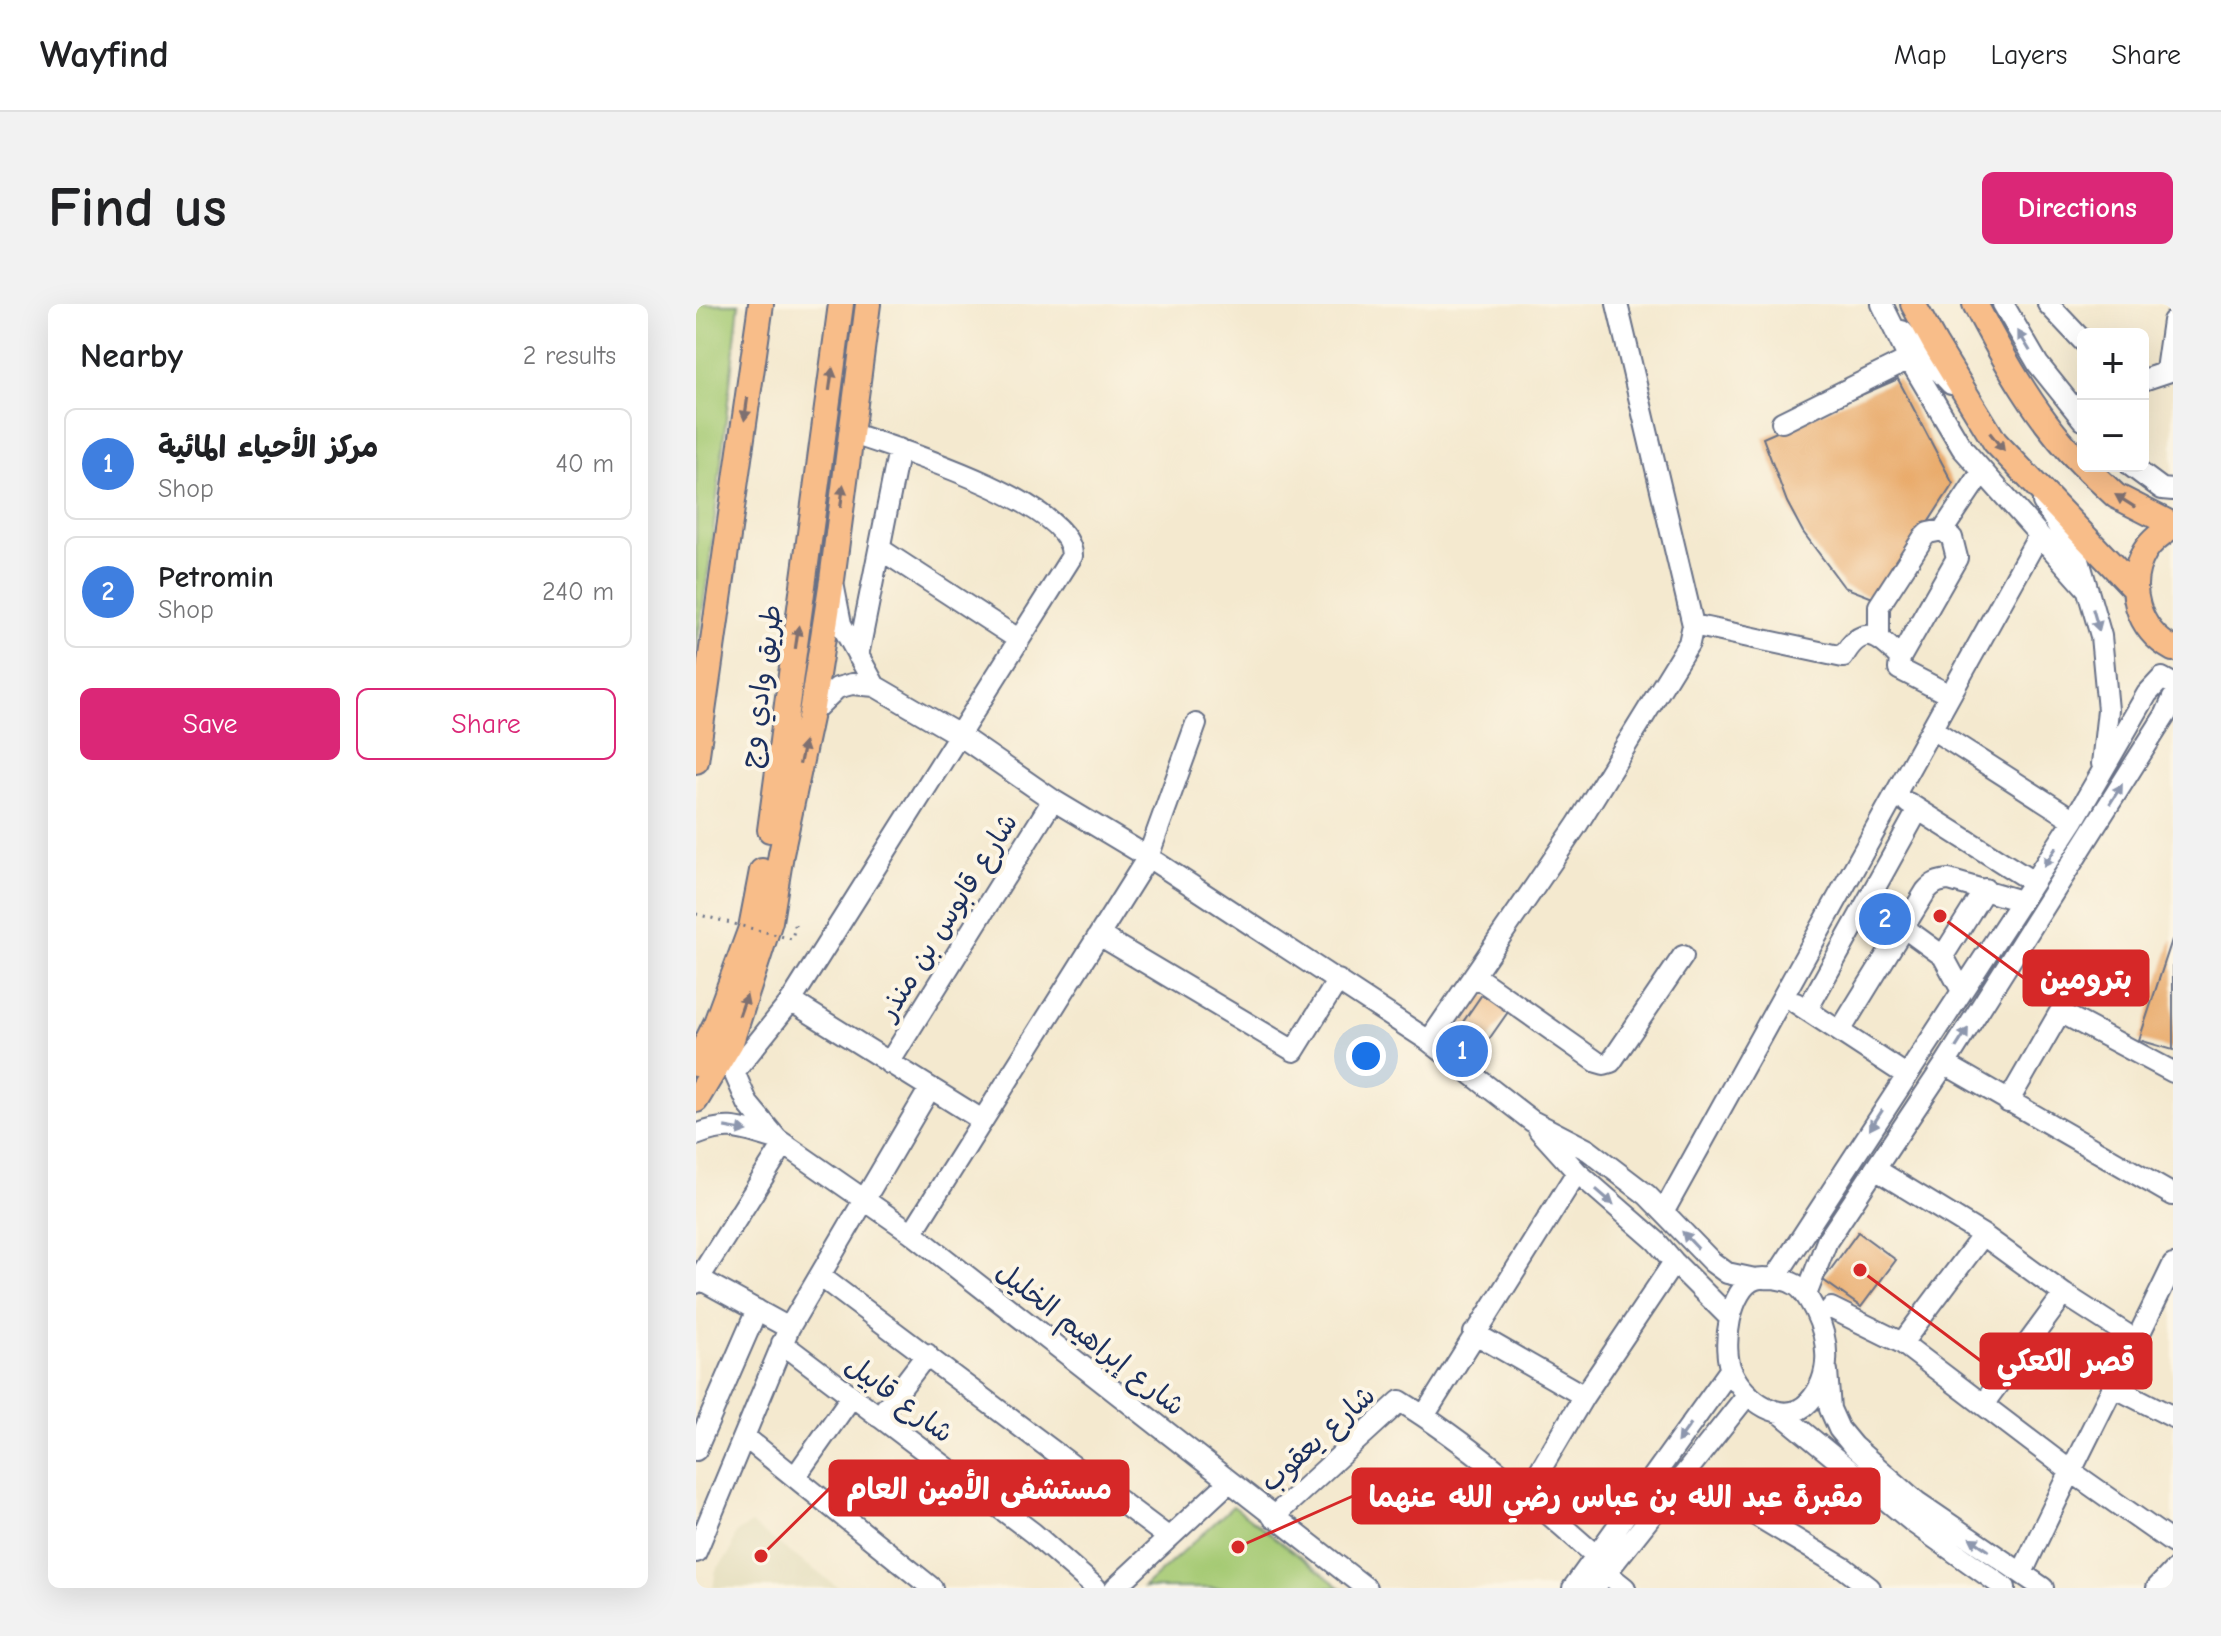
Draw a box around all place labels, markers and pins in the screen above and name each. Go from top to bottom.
pin: 2 [1859,889,1911,949]
callout: بترومين [2024,951,2148,1005]
pin: 1 [1436,1021,1488,1081]
callout: قصر الكعكي [1981,1334,2151,1388]
callout: مستشفى الأمين العام [830,1461,1128,1515]
callout: مقبرة عبد الله بن عباس رضي الله عنهما [1353,1469,1879,1523]

